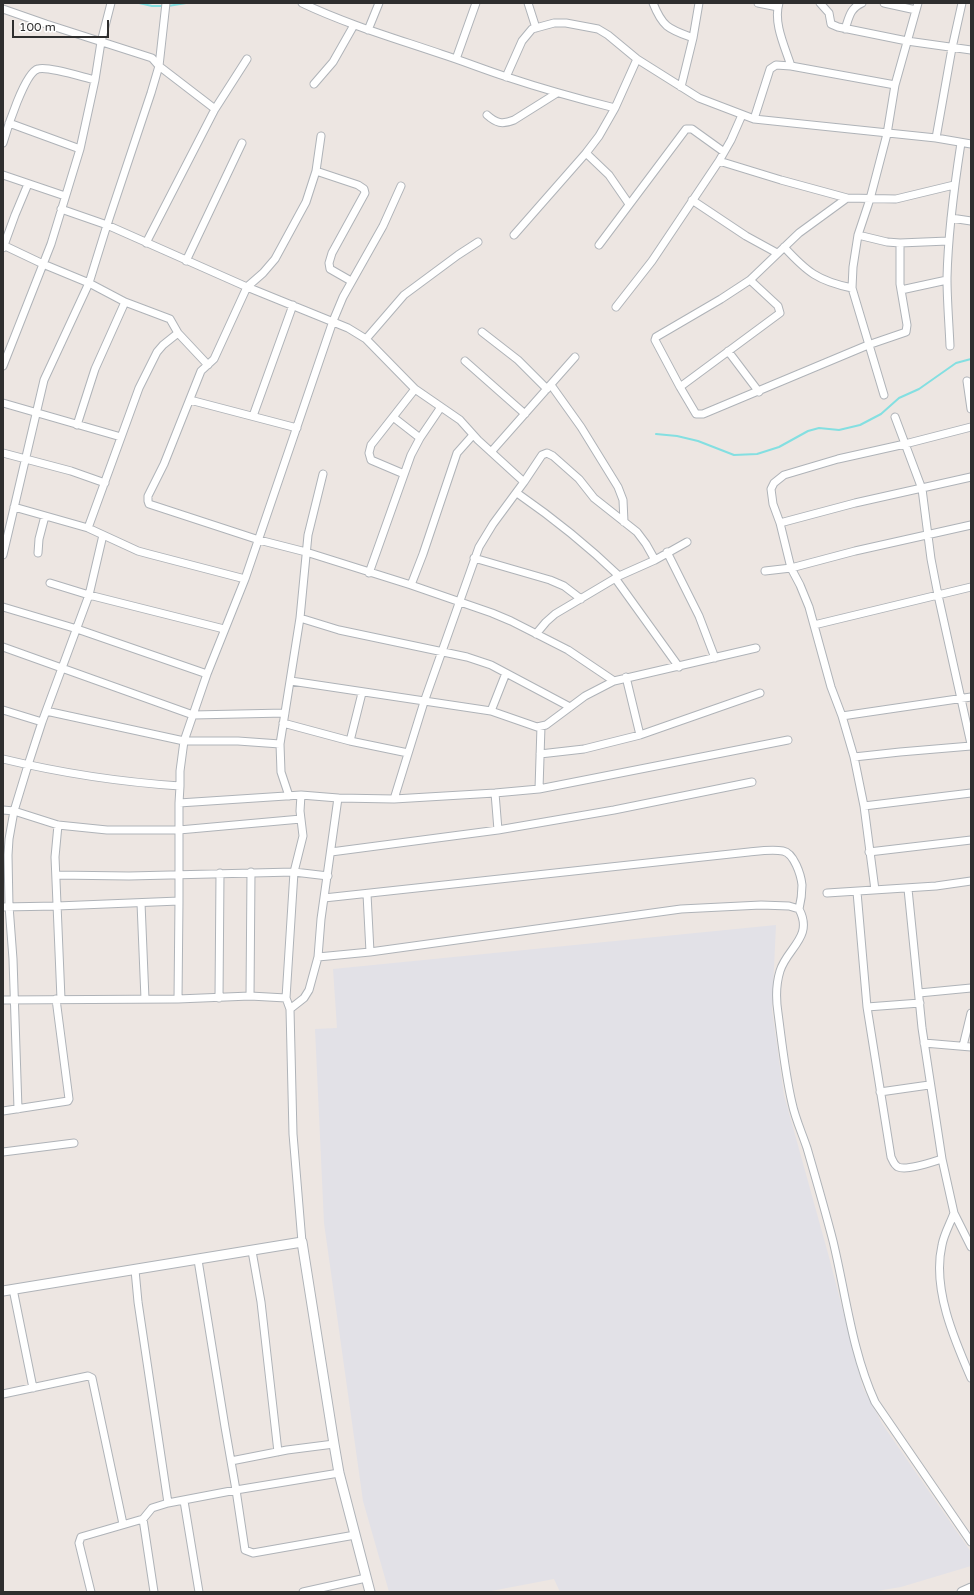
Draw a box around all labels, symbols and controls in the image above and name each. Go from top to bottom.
scale bar [14,12,111,38]
text: 100 m [19,20,56,34]

